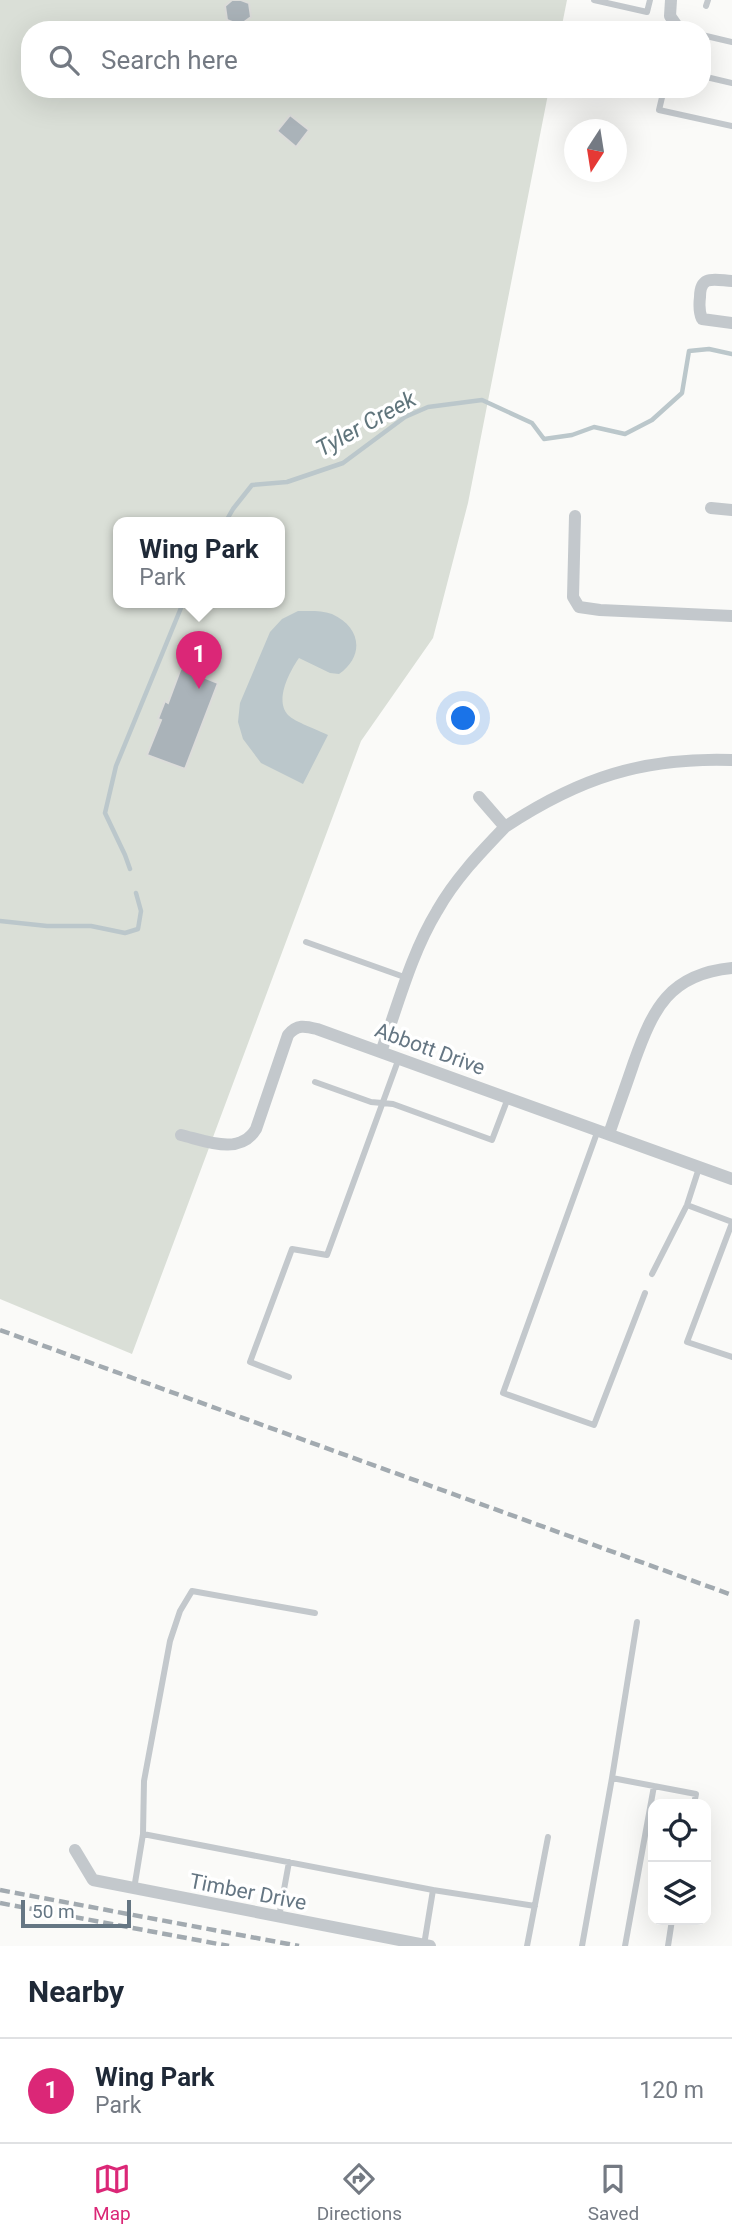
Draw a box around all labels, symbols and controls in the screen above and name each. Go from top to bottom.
search box [21,21,711,98]
icon: search [45,41,83,79]
text: Search here [101,45,238,75]
north arrow [564,119,627,182]
water label: Tyler Creek [311,385,421,463]
popup [113,517,285,608]
text: Wing Park [139,534,259,564]
text: Park [139,564,186,591]
pin: 1 [176,631,222,689]
your location [446,701,480,735]
street label: Abbott Drive [372,1018,488,1080]
map controls [648,1799,711,1925]
button: locate [648,1799,711,1862]
button: layers [648,1862,711,1925]
street label: Timber Drive [188,1869,308,1915]
scale bar [21,1897,131,1929]
text: 50 m [32,1900,75,1923]
text: Nearby [28,1974,124,2009]
text: Wing Park [95,2062,214,2092]
text: 1 [44,2077,58,2104]
text: 120 m [639,2077,704,2104]
text: Park [95,2092,141,2119]
tab: Map [93,2160,131,2225]
tab: Directions [317,2160,402,2225]
tab: Saved [588,2160,639,2225]

